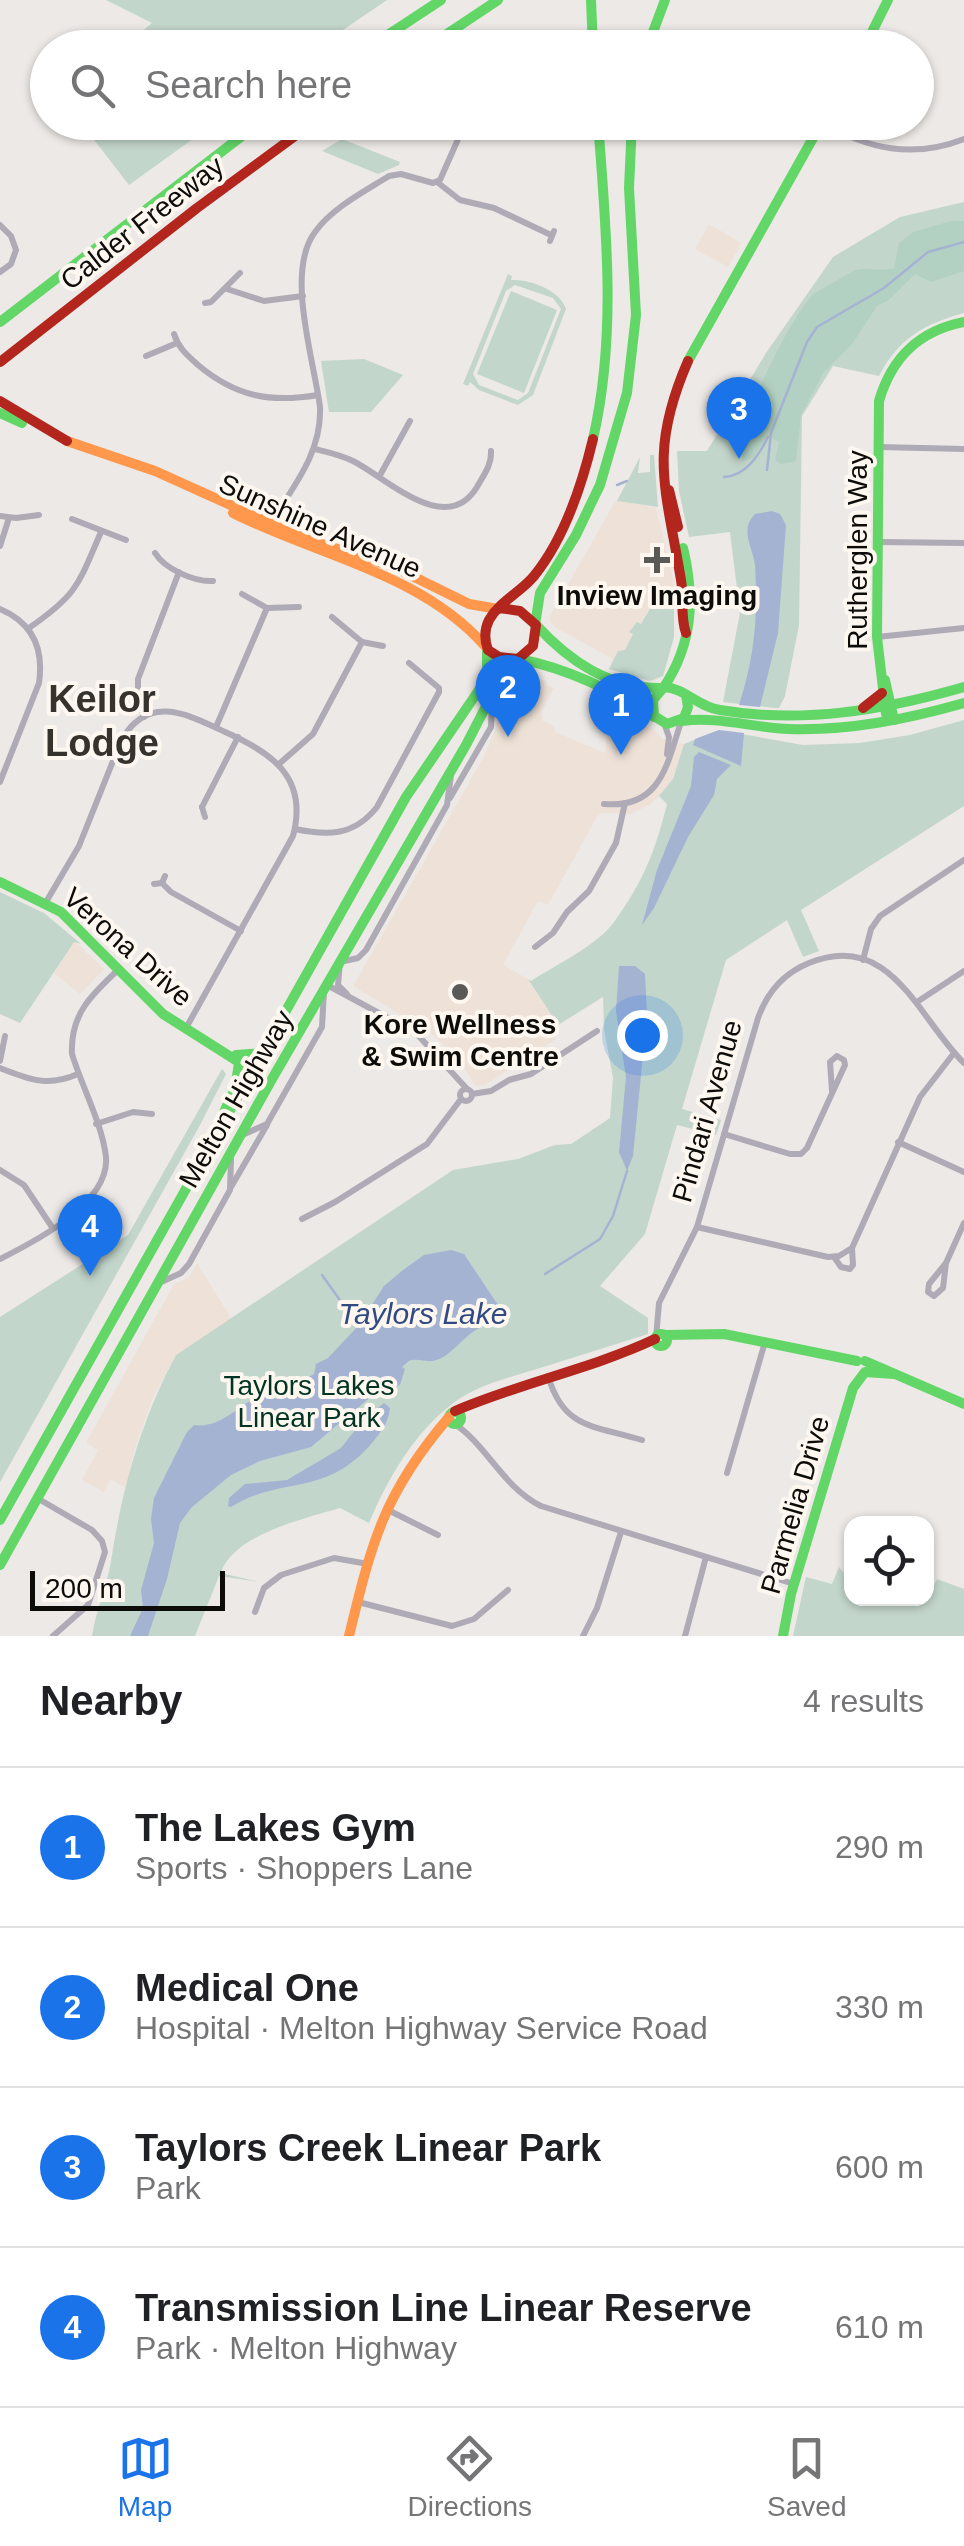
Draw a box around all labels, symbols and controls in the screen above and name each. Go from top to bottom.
search box [30,30,934,140]
icon: search [65,58,120,113]
text: Search here [145,64,352,106]
street label: Calder Freeway [55,150,229,296]
pin: 3 [706,376,772,459]
street label: Rutherglen Way [842,450,873,650]
street label: Sunshine Avenue [214,468,426,584]
marker: Inview Imaging [644,547,670,573]
place label: Inview Imaging [557,580,757,611]
pin: 2 [476,654,540,737]
pin: 1 [588,672,654,755]
district label: Keilor Lodge [45,678,159,764]
street label: Verona Drive [57,881,199,1013]
marker: Kore Wellness & Swim Centre [449,981,471,1003]
street label: Melton Highway [173,1005,299,1193]
place label: Kore Wellness & Swim Centre [361,1009,559,1072]
your location [617,1010,668,1061]
street label: Pindari Avenue [666,1016,748,1206]
pin: 4 [58,1194,122,1276]
water label: Taylors Lake [339,1297,507,1330]
park label: Taylors Lakes Linear Park [223,1370,395,1433]
street label: Parmelia Drive [755,1412,835,1598]
map controls [844,1516,934,1606]
button: locate [844,1516,934,1606]
scale bar [30,1566,225,1610]
text: 200 m [45,1573,123,1604]
text: Nearby [40,1677,182,1724]
text: 4 results [803,1683,924,1719]
text: The Lakes Gym [135,1807,416,1849]
text: 1 [64,1829,81,1865]
text: 290 m [835,1829,924,1865]
text: Sports · Shoppers Lane [135,1850,473,1886]
text: Medical One [135,1967,359,2009]
text: 2 [64,1989,81,2025]
text: 330 m [835,1989,924,2025]
text: Hospital · Melton Highway Service Road [135,2010,708,2046]
text: Taylors Creek Linear Park [135,2127,601,2169]
text: 3 [64,2149,81,2185]
text: 600 m [835,2149,924,2185]
text: Park [135,2170,201,2206]
text: Transmission Line Linear Reserve [135,2287,752,2329]
text: 4 [64,2309,81,2345]
text: 610 m [835,2309,924,2345]
text: Park · Melton Highway [135,2330,457,2366]
tab: Map [118,2431,173,2523]
tab: Directions [408,2431,532,2523]
tab: Saved [767,2431,846,2523]

